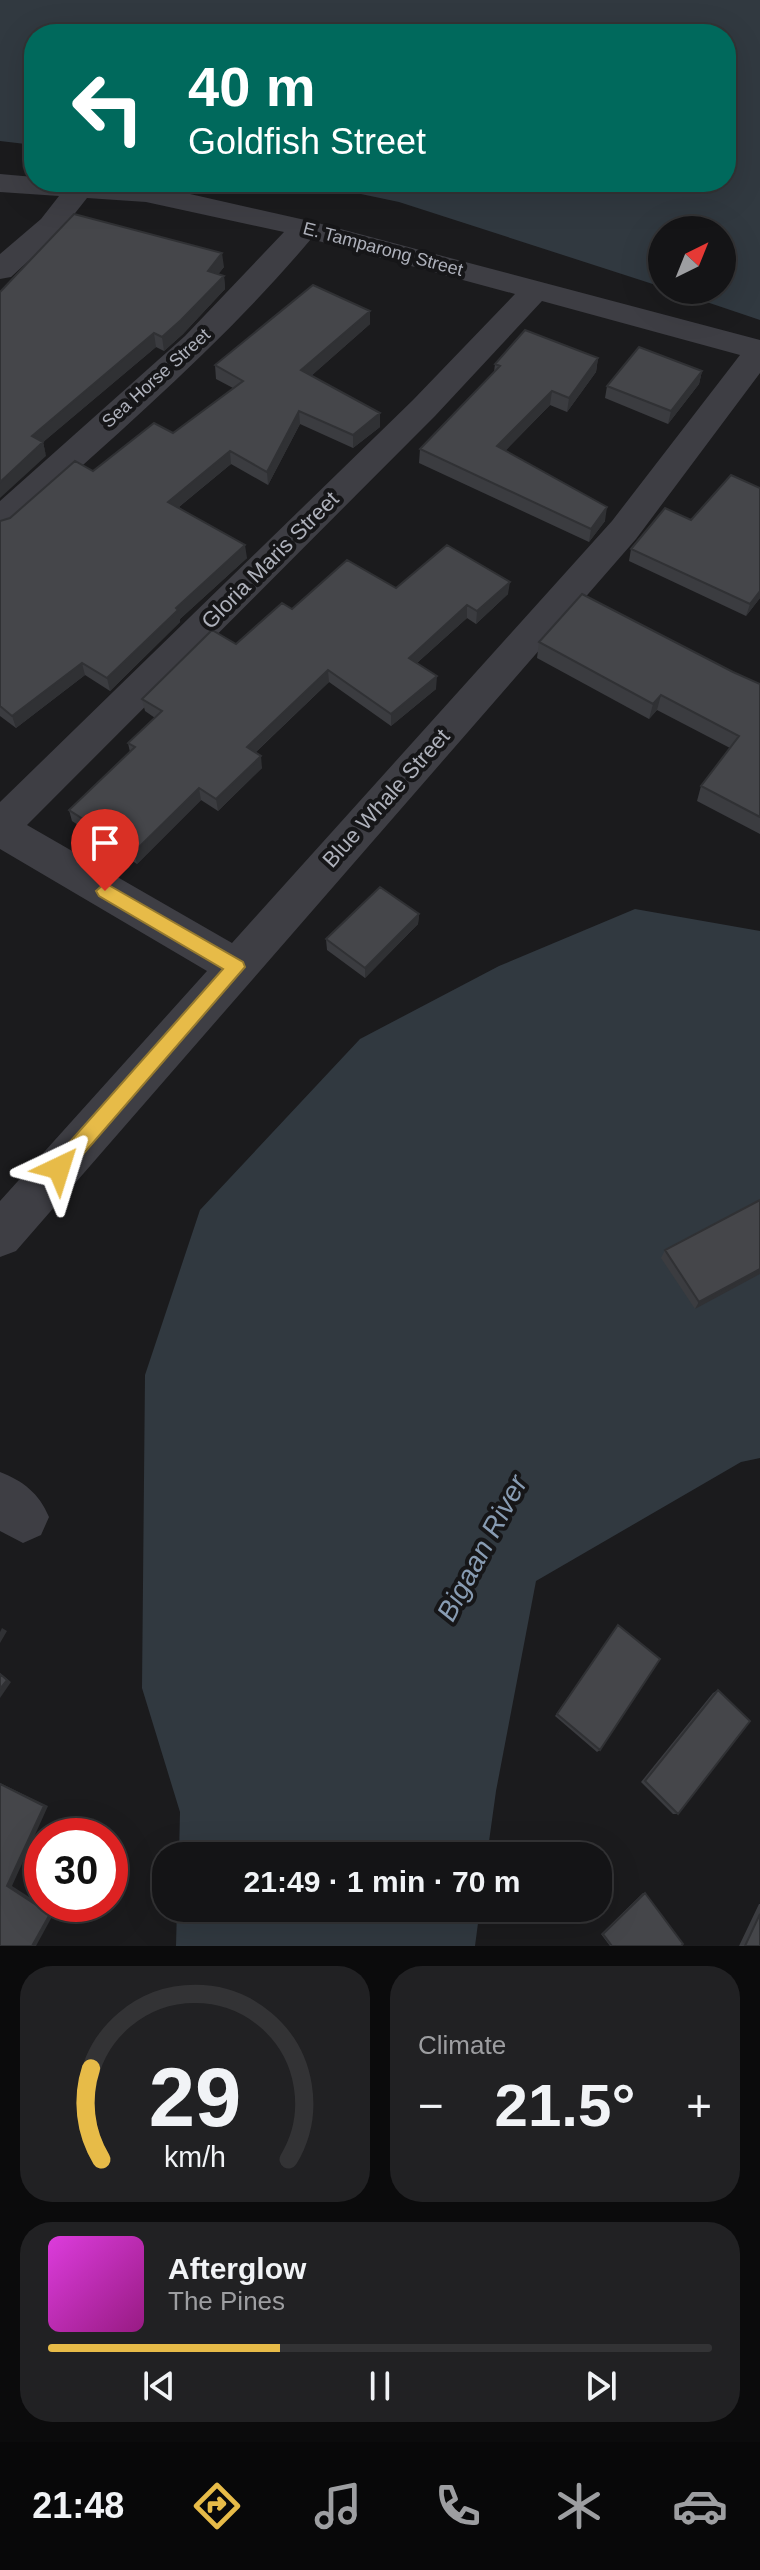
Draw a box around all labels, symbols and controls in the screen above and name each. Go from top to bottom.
text: 40 m [188,55,316,118]
icon: left [56,56,160,160]
text: Goldfish Street [188,121,426,162]
north arrow [648,216,736,304]
map controls [648,216,736,304]
street label: E. Tamparong Street [301,218,465,280]
street label: Sea Horse Street [98,324,214,432]
street label: Gloria Maris Street [196,486,344,634]
street label: Blue Whale Street [317,724,455,872]
pin [71,809,139,891]
icon: arrive [83,821,127,865]
position arrow [17,1126,101,1210]
water label: Bigaan River [431,1468,534,1626]
speed limit sign: 30 [24,1818,128,1922]
text: 21:49 · 1 min · 70 m [244,1865,520,1898]
text: Climate [418,2030,506,2060]
text: 29 [149,2051,241,2144]
text: 21.5° [495,2072,635,2139]
text: − [418,2081,444,2130]
text: + [686,2081,712,2130]
text: km/h [164,2141,226,2173]
text: Afterglow [168,2252,306,2285]
text: The Pines [168,2286,285,2316]
icon: previous [137,2364,181,2408]
icon: pause [358,2364,402,2408]
icon: next [579,2364,623,2408]
icon: directions [189,2478,245,2534]
icon: music [310,2478,366,2534]
icon: phone [430,2478,486,2534]
icon: climate [551,2478,607,2534]
icon: car [672,2478,728,2534]
text: 21:48 [32,2485,124,2526]

